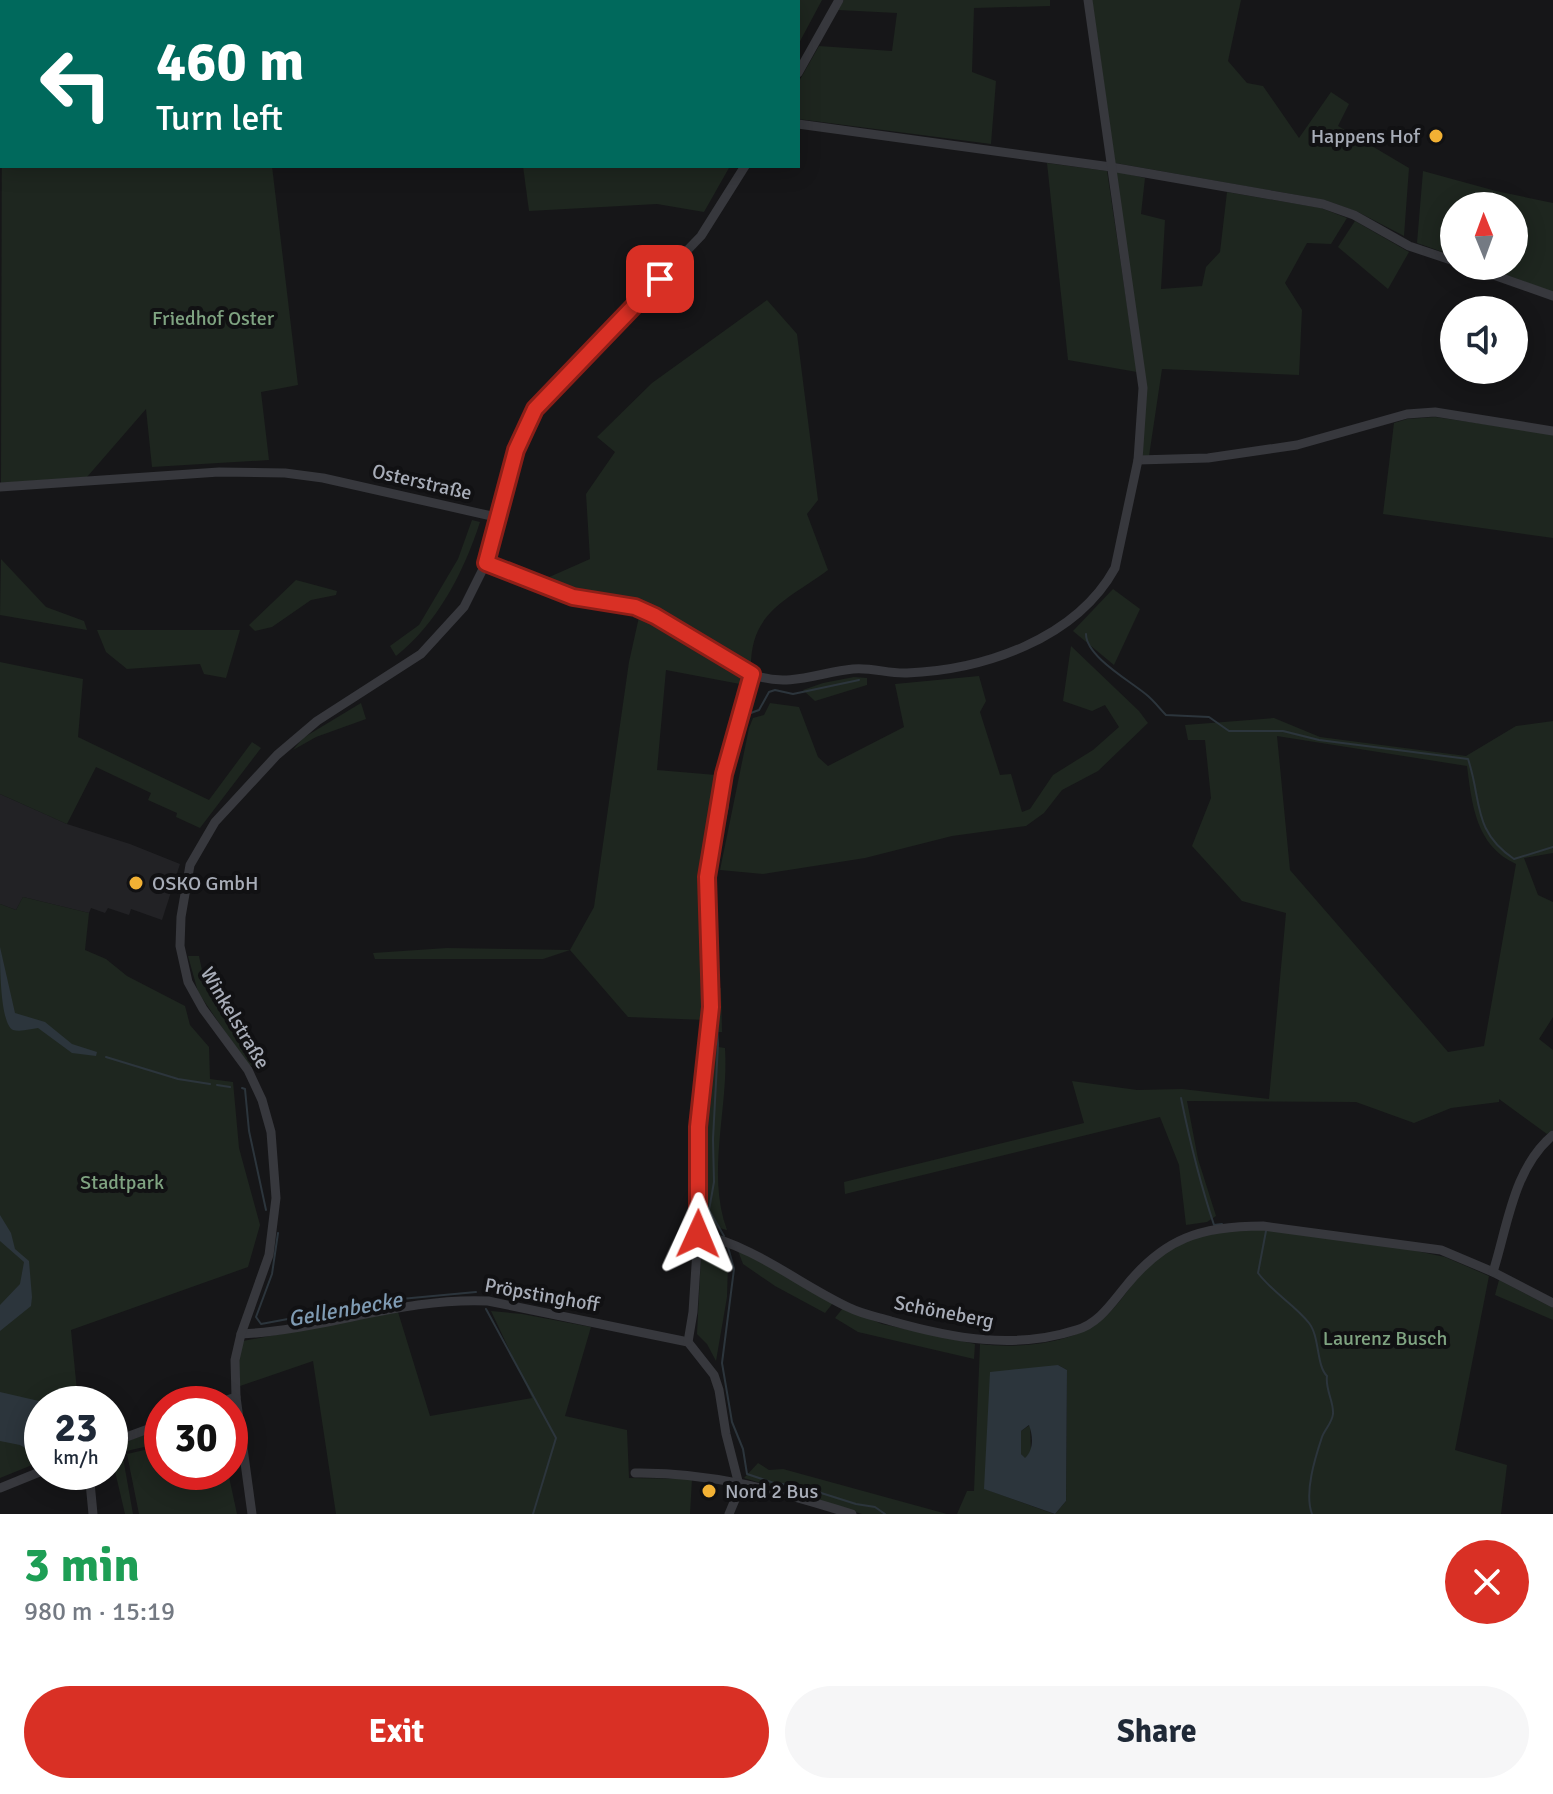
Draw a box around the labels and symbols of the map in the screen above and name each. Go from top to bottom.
place label: Happens Hof [1311,124,1421,149]
marker: Happens Hof [1427,127,1445,145]
north arrow [1440,192,1528,280]
pin [626,245,694,313]
park label: Friedhof Oster [152,306,275,331]
street label: Osterstraße [370,458,474,506]
place label: OSKO GmbH [152,871,258,896]
marker: OSKO GmbH [127,874,145,892]
street label: Winkelstraße [195,962,275,1074]
park label: Stadtpark [80,1170,164,1195]
position arrow [656,1192,740,1276]
street label: Pröpstinghoff [483,1273,602,1318]
water label: Gellenbecke [286,1286,405,1332]
street label: Schöneberg [892,1290,996,1334]
park label: Laurenz Busch [1323,1326,1447,1351]
speed limit sign: 30 [144,1386,248,1490]
place label: Nord 2 Bus [725,1479,818,1504]
marker: Nord 2 Bus [700,1482,718,1500]

